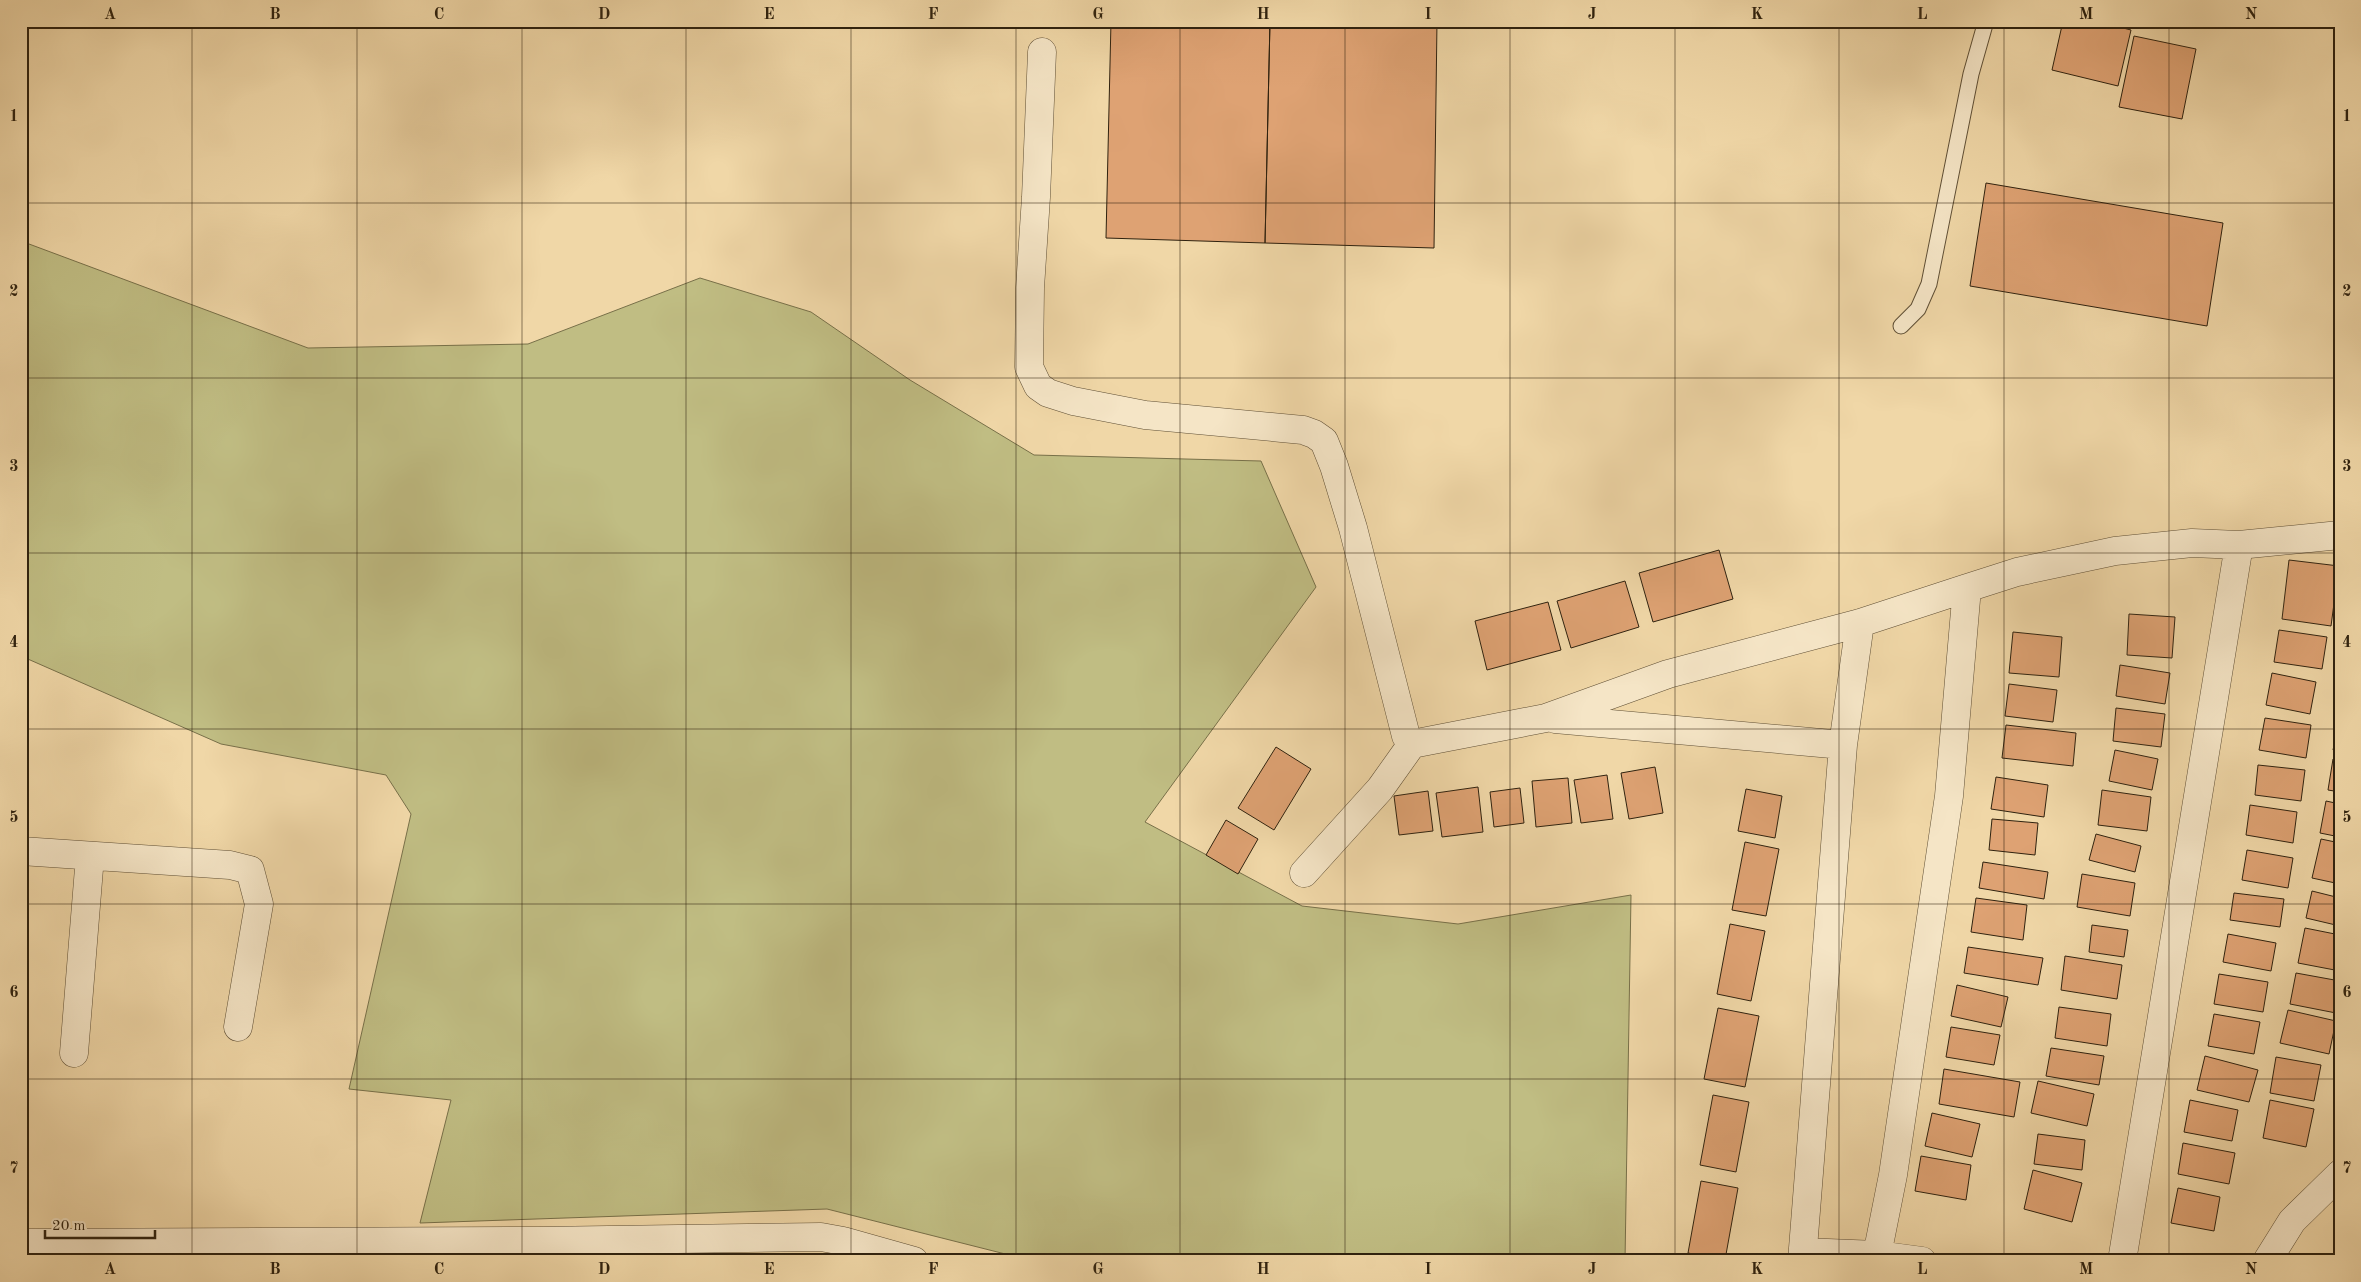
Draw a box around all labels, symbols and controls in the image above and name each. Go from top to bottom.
text: A [104,7,116,23]
text: B [269,7,281,23]
text: C [434,7,444,23]
text: D [598,7,610,23]
text: E [763,7,775,23]
text: F [928,7,939,23]
text: G [1092,7,1104,23]
text: H [1256,7,1270,23]
text: I [1424,7,1432,23]
text: J [1588,7,1597,23]
text: K [1751,7,1763,23]
text: L [1917,7,1928,23]
text: M [2079,7,2093,23]
text: N [2245,7,2258,23]
text: 1 [9,109,19,125]
text: 1 [2342,109,2352,125]
text: 2 [9,284,19,300]
text: 2 [2342,284,2352,300]
text: 3 [9,459,19,475]
text: 3 [2342,459,2352,475]
text: 4 [9,635,19,651]
text: 4 [2342,635,2352,651]
text: 5 [9,810,19,826]
text: 5 [2342,810,2352,826]
text: 6 [9,985,19,1001]
text: 6 [2342,985,2352,1001]
text: 7 [9,1161,19,1177]
text: 7 [2342,1161,2352,1177]
scale bar [45,1207,155,1239]
text: 20 m [52,1219,86,1234]
text: A [104,1262,116,1278]
text: B [269,1262,281,1278]
text: C [434,1262,444,1278]
text: D [598,1262,610,1278]
text: E [763,1262,775,1278]
text: F [928,1262,939,1278]
text: G [1092,1262,1104,1278]
text: H [1256,1262,1270,1278]
text: I [1424,1262,1432,1278]
text: J [1588,1262,1597,1278]
text: K [1751,1262,1763,1278]
text: L [1917,1262,1928,1278]
text: M [2079,1262,2093,1278]
text: N [2245,1262,2258,1278]

